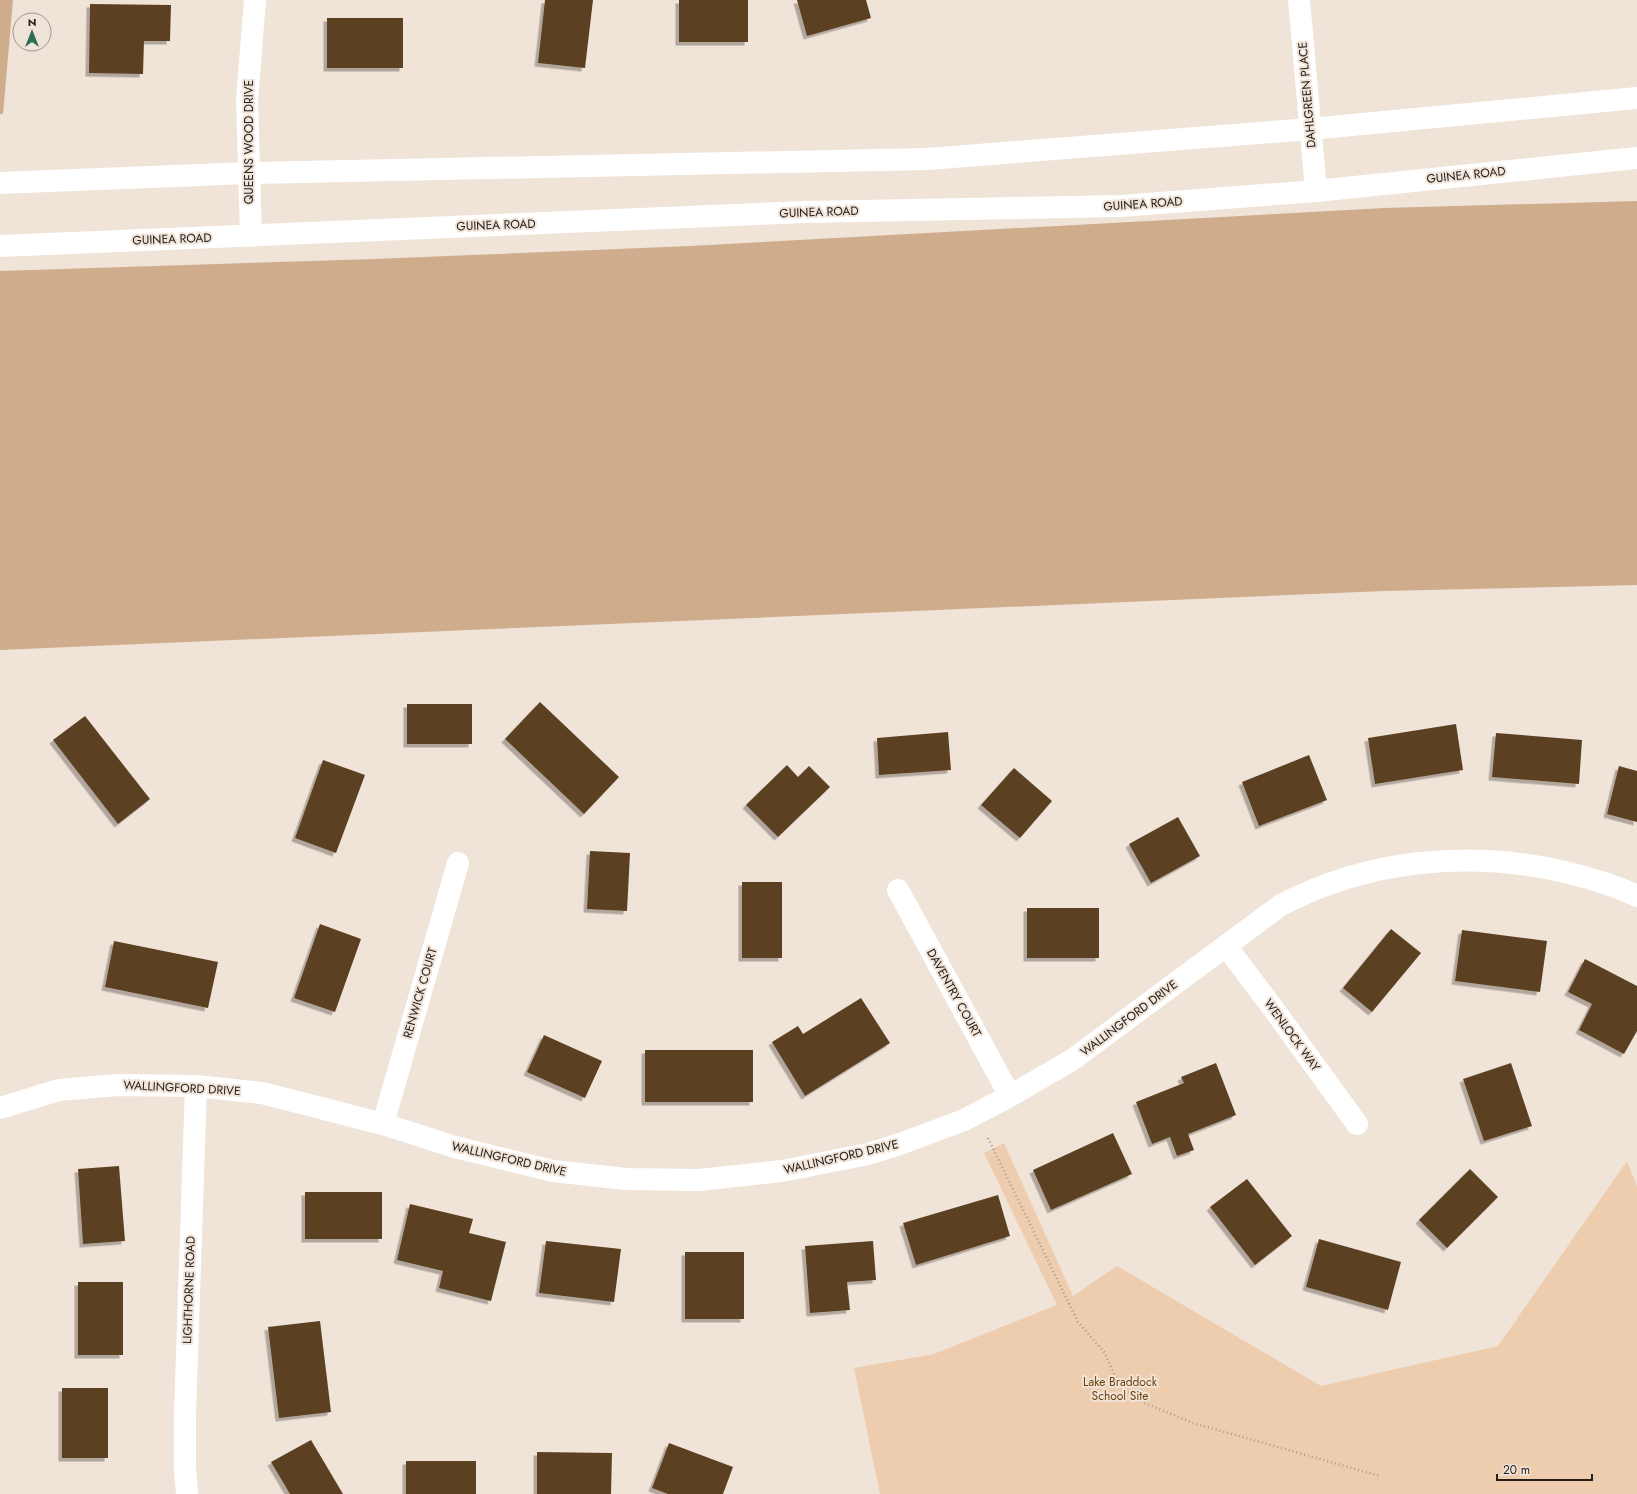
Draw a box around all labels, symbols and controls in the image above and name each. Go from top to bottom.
north arrow [12,12,52,52]
text: N [28,14,36,30]
street label: DAHLGREEN PLACE [1293,41,1321,149]
street label: QUEENS WOOD DRIVE [240,80,258,204]
street label: GUINEA ROAD [1426,162,1506,188]
street label: GUINEA ROAD [1103,192,1183,216]
street label: GUINEA ROAD [779,202,859,222]
street label: GUINEA ROAD [456,215,536,235]
street label: GUINEA ROAD [132,229,212,249]
street label: RENWICK COURT [398,945,442,1040]
street label: DAVENTRY COURT [922,946,986,1041]
street label: WALLINGFORD DRIVE [1077,976,1181,1060]
street label: WENLOCK WAY [1260,995,1325,1075]
street label: WALLINGFORD DRIVE [123,1076,241,1100]
street label: WALLINGFORD DRIVE [782,1135,900,1179]
street label: WALLINGFORD DRIVE [450,1137,568,1181]
street label: LIGHTHORNE ROAD [178,1236,200,1344]
park label: Lake Braddock School Site [1083,1373,1158,1405]
scale bar [1497,1456,1592,1482]
text: 20 m [1503,1461,1530,1479]

